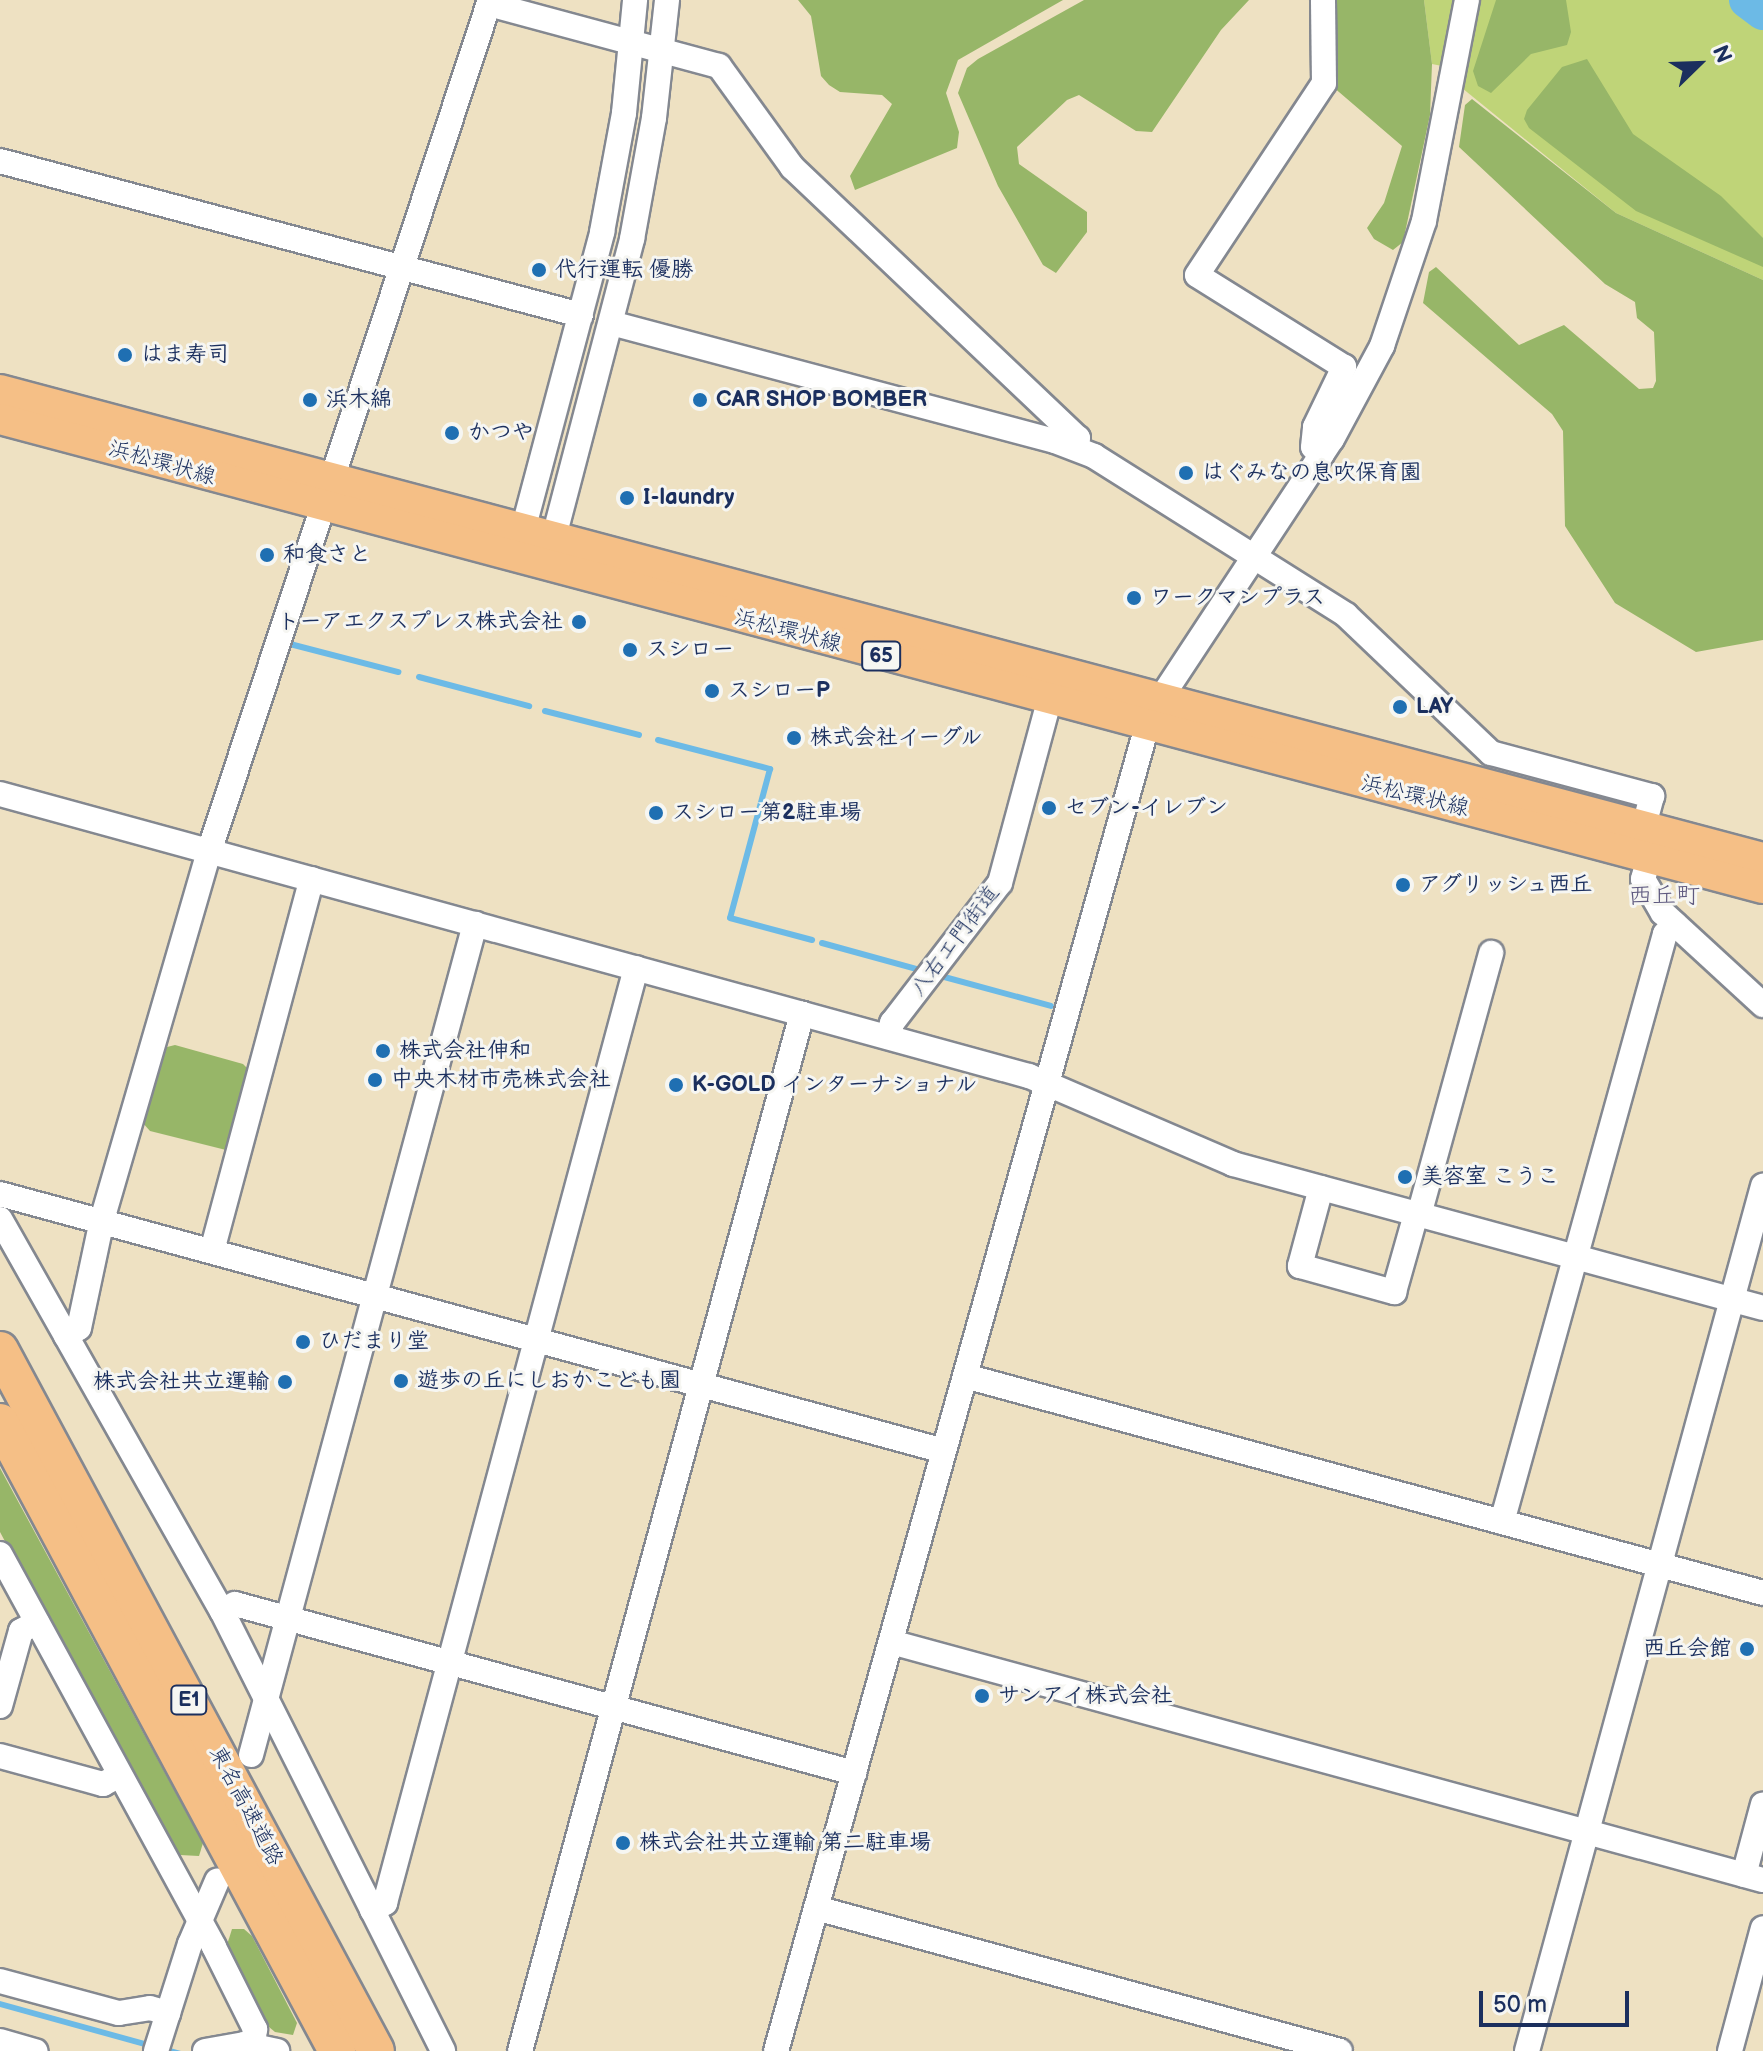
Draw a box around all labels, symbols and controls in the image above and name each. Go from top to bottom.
north arrow [1659,24,1739,104]
text: N [1706,42,1737,67]
place label: 代行運転 優勝 [555,257,693,283]
marker: 代行運転 優勝 [530,261,548,279]
place label: はま寿司 [141,342,229,368]
marker: はま寿司 [116,346,134,364]
place label: 浜木綿 [326,387,392,413]
place label: CAR SHOP BOMBER [716,387,927,413]
marker: 浜木綿 [301,391,319,409]
marker: CAR SHOP BOMBER [691,391,709,409]
place label: かつや [468,420,534,446]
marker: かつや [443,424,461,442]
street label: 浜松環状線 [105,435,219,491]
place label: はぐみなの息吹保育園 [1202,460,1422,486]
marker: はぐみなの息吹保育園 [1177,464,1195,482]
place label: I-laundry [643,485,734,511]
marker: I-laundry [618,489,636,507]
place label: 和食さと [283,542,371,568]
marker: 和食さと [258,546,276,564]
place label: ワークマンプラス [1150,585,1326,611]
marker: ワークマンプラス [1125,589,1143,607]
street label: 浜松環状線 [731,604,845,658]
place label: トーアエクスプレス株式会社 [277,609,563,635]
marker: トーアエクスプレス株式会社 [570,613,588,631]
place label: スシロー [646,637,734,663]
road number: 65 [861,640,901,672]
marker: スシロー [621,641,639,659]
place label: スシローP [728,678,830,704]
marker: スシローP [703,682,721,700]
place label: LAY [1416,694,1453,720]
marker: LAY [1391,698,1409,716]
place label: 株式会社イーグル [810,725,984,751]
marker: 株式会社イーグル [785,729,803,747]
street label: 浜松環状線 [1358,770,1472,822]
place label: セブン-イレブン [1065,795,1228,821]
marker: セブン-イレブン [1040,799,1058,817]
place label: スシロー第2駐車場 [672,800,861,826]
marker: スシロー第2駐車場 [647,804,665,822]
place label: アグリッシュ西丘 [1419,872,1595,898]
marker: アグリッシュ西丘 [1394,876,1412,894]
street label: 八右エ門街道 [905,880,1005,1002]
district label: 西丘町 [1628,882,1700,910]
place label: 株式会社伸和 [399,1038,531,1064]
marker: 株式会社伸和 [374,1042,392,1060]
place label: 中央木材市売株式会社 [391,1067,611,1093]
marker: 中央木材市売株式会社 [366,1071,384,1089]
place label: K-GOLD インターナショナル [692,1072,979,1098]
marker: K-GOLD インターナショナル [667,1076,685,1094]
place label: 美容室 こうこ [1421,1164,1559,1190]
marker: 美容室 こうこ [1396,1168,1414,1186]
place label: ひだまり堂 [319,1329,429,1355]
marker: ひだまり堂 [294,1333,312,1351]
place label: 遊歩の丘にしおかこども園 [417,1368,681,1394]
place label: 株式会社共立運輸 [93,1369,269,1395]
marker: 遊歩の丘にしおかこども園 [392,1372,410,1390]
marker: 株式会社共立運輸 [276,1373,294,1391]
place label: 西丘会館 [1643,1636,1731,1662]
marker: 西丘会館 [1738,1640,1756,1658]
place label: サンアイ株式会社 [998,1683,1174,1709]
road number: E1 [169,1684,209,1716]
marker: サンアイ株式会社 [973,1687,991,1705]
street label: 東名高速道路 [203,1742,289,1870]
place label: 株式会社共立運輸 第二駐車場 [639,1830,931,1856]
marker: 株式会社共立運輸 第二駐車場 [614,1834,632,1852]
scale bar [1483,1975,1633,2025]
text: 50 m [1493,1990,1547,2019]

